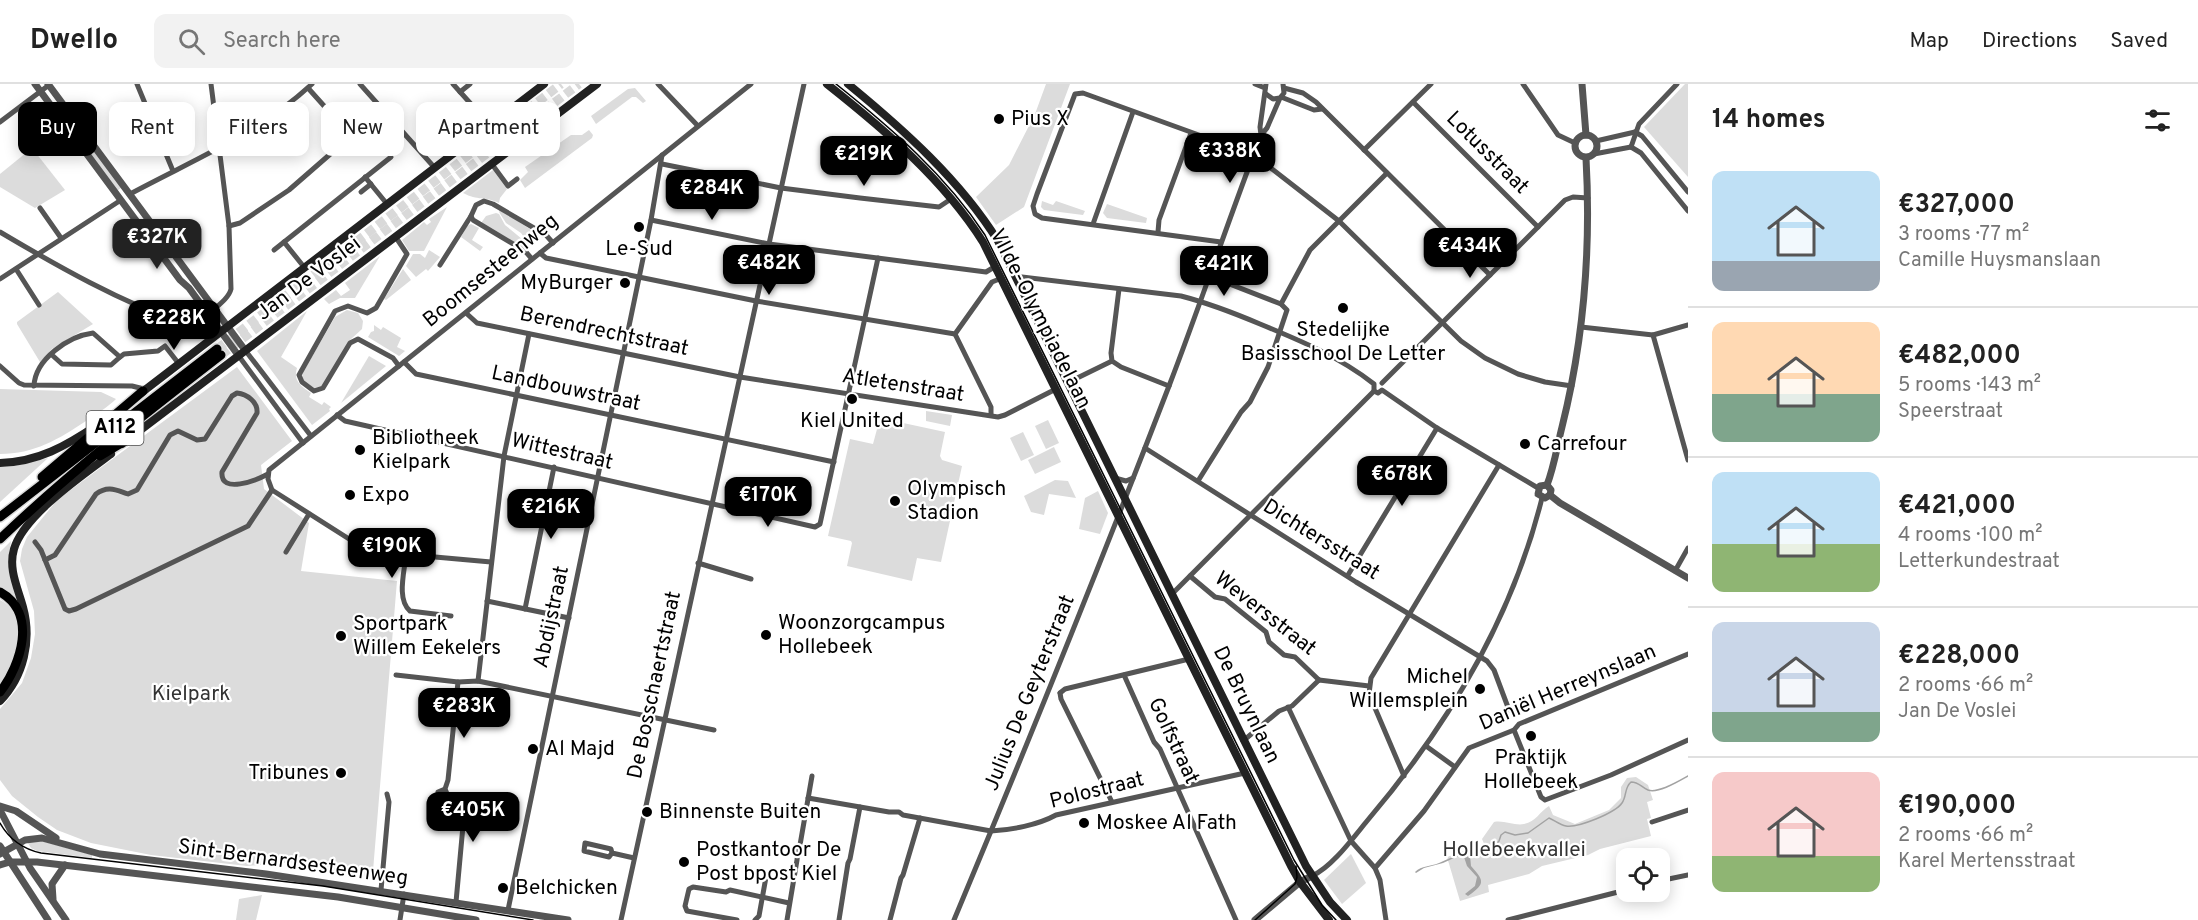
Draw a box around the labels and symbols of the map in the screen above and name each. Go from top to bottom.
place label: Pius X [1011,106,1069,133]
street label: Lotusstraat [1440,106,1534,200]
marker: Pius X [992,112,1006,126]
pin: €338K [1188,133,1272,184]
pin: €219K [822,136,906,187]
pin: €284K [670,170,754,221]
street label: Boomsesteenweg [418,208,564,334]
pin: €327K [115,219,199,270]
marker: Le-Sud [632,220,646,234]
street label: VIIde-Olympiadelaan [983,224,1097,414]
pin: €434K [1428,228,1512,279]
street label: Jan De Voslei [251,231,367,327]
place label: Le-Sud [605,236,673,263]
pin: €482K [727,245,811,296]
pin: €421K [1182,246,1266,297]
place label: MyBurger [520,270,613,297]
marker: MyBurger [618,276,632,290]
pin: €228K [132,300,216,351]
street label: Berendrechtstraat [517,301,691,363]
marker: Stedelijke Basisschool De Letter [1336,301,1350,315]
place label: Stedelijke Basisschool De Letter [1241,317,1445,368]
street label: Landbouwstraat [489,360,643,418]
street label: Atletenstraat [840,363,966,409]
marker: Kiel United [845,392,859,406]
place label: Kiel United [800,408,904,435]
road number: A112 [86,411,144,445]
place label: Bibliotheek Kielpark [372,425,479,476]
street label: Wittestraat [508,427,616,477]
place label: Carrefour [1537,431,1627,458]
marker: Carrefour [1518,437,1532,451]
marker: Bibliotheek Kielpark [353,443,367,457]
pin: €678K [1360,456,1444,507]
place label: Olympisch Stadion [907,476,1006,527]
pin: €170K [726,477,810,528]
place label: Expo [362,482,410,509]
marker: Expo [343,488,357,502]
pin: €216K [509,489,593,540]
street label: Dichtersstraat [1257,493,1385,587]
marker: Olympisch Stadion [888,494,902,508]
pin: €190K [350,528,434,579]
street label: Abdijstraat [528,563,576,671]
street label: Weversstraat [1208,566,1322,662]
street label: De Bosschaertstraat [622,589,688,781]
street label: Julius De Geyterstraat [978,591,1082,795]
place label: Woonzorgcampus Hollebeek [778,610,945,661]
place label: Sportpark Willem Eekelers [353,611,501,662]
marker: Woonzorgcampus Hollebeek [759,628,773,642]
marker: Sportpark Willem Eekelers [334,629,348,643]
street label: Daniël Herreynslaan [1475,638,1661,738]
street label: De Bruynlaan [1206,642,1286,768]
place label: Michel Willemsplein [1349,664,1468,715]
park label: Kielpark [152,681,230,708]
marker: Michel Willemsplein [1473,682,1487,696]
pin: €283K [422,688,506,739]
street label: Golfstraat [1141,693,1205,789]
marker: Praktijk Hollebeek [1524,729,1538,743]
place label: Al Majd [545,736,615,763]
marker: Al Majd [526,742,540,756]
place label: Praktijk Hollebeek [1483,745,1579,796]
place label: Tribunes [248,760,329,787]
marker: Tribunes [334,766,348,780]
street label: Polostraat [1047,766,1147,816]
pin: €405K [431,792,515,843]
place label: Binnenste Buiten [659,799,821,826]
marker: Binnenste Buiten [640,805,654,819]
place label: Moskee Al Fath [1096,810,1237,837]
marker: Moskee Al Fath [1077,816,1091,830]
street label: Sint-Bernardsesteenweg [176,833,410,893]
place label: Postkantoor De Post bpost Kiel [696,837,841,888]
park label: Hollebeekvallei [1442,837,1586,864]
marker: Postkantoor De Post bpost Kiel [677,855,691,869]
place label: Belchicken [515,875,618,902]
marker: Belchicken [496,881,510,895]

